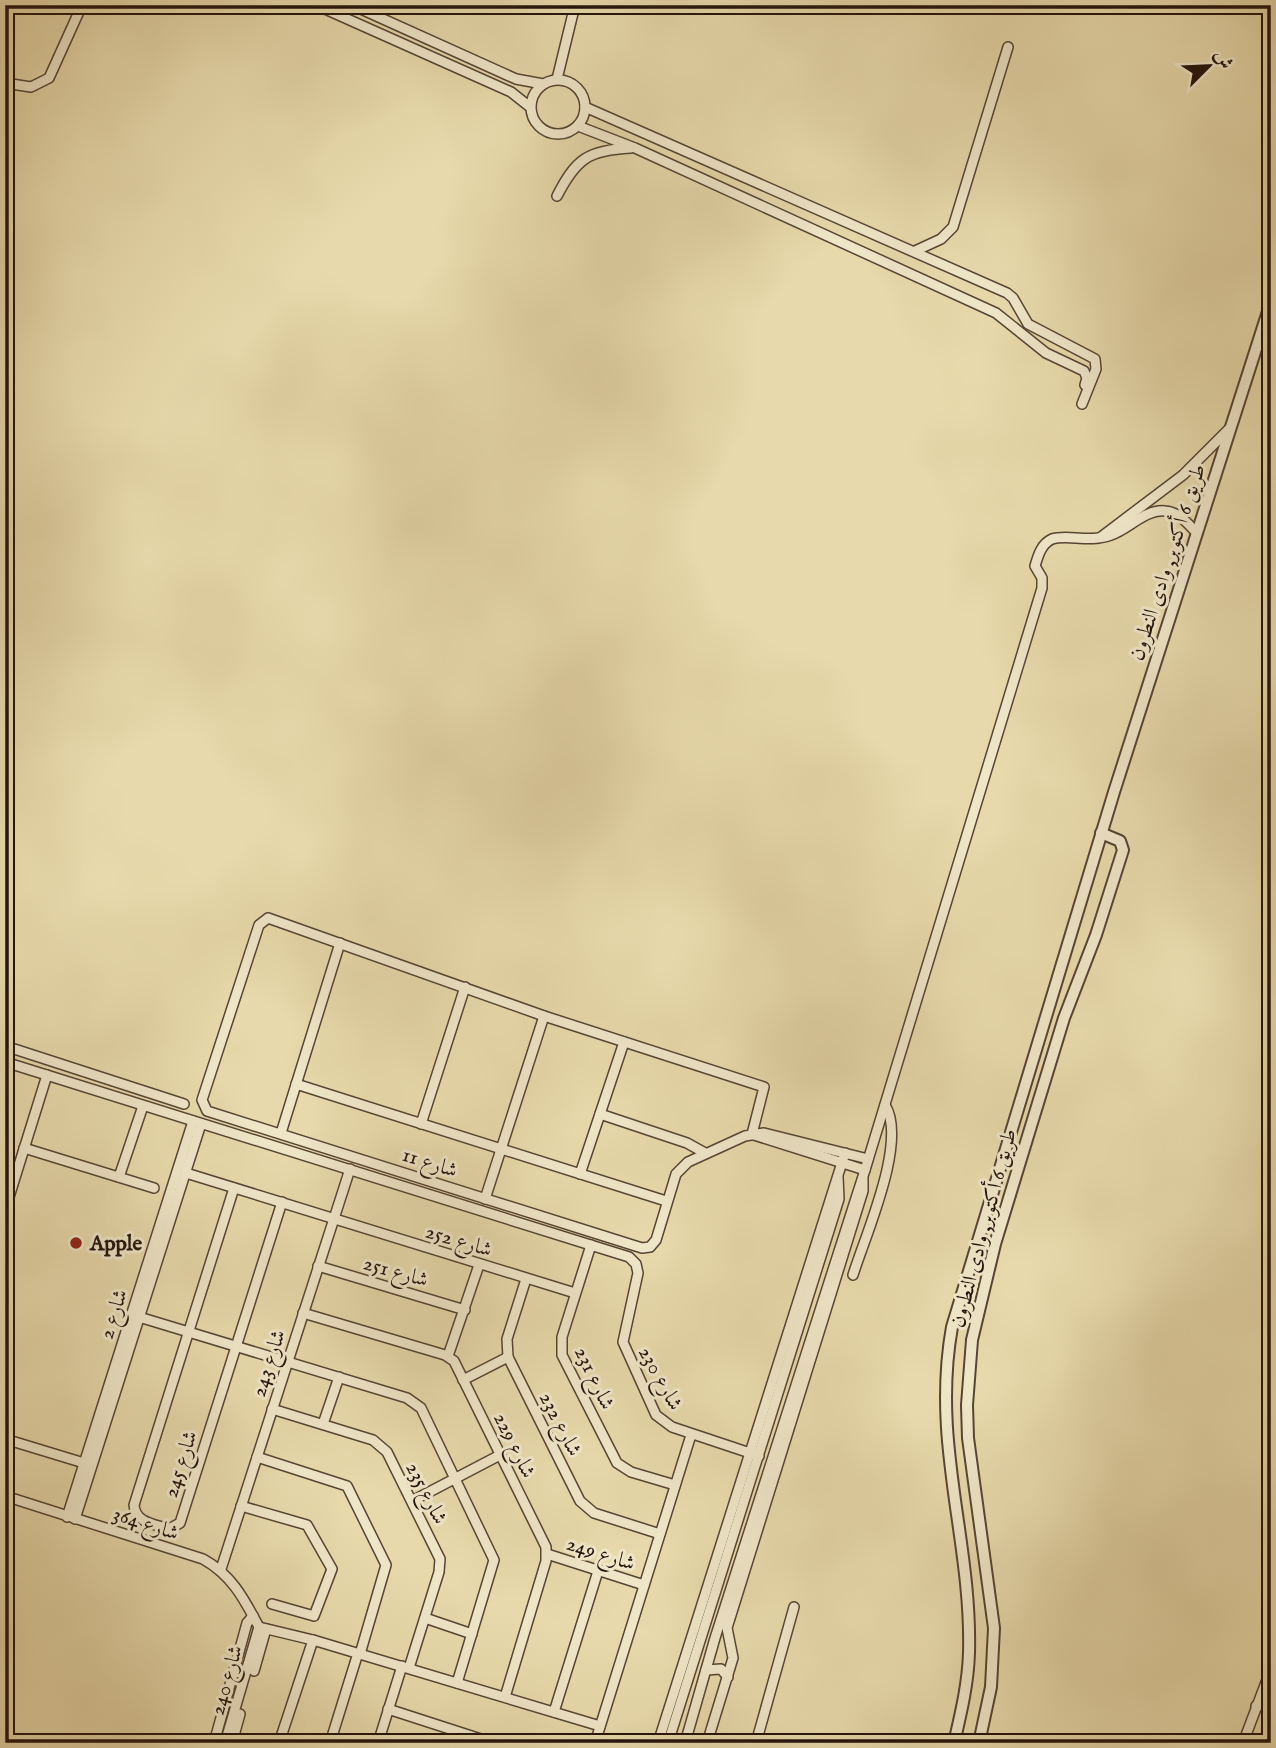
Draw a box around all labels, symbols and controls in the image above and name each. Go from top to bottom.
north arrow [1174,32,1244,102]
text: ش [1208,46,1238,73]
street label: طريق 6 أكتوبر, وادى النطرون [1121,460,1213,664]
street label: طريق 6 أكتوبر, وادى النطرون [942,1125,1024,1331]
street label: شارع 11 [397,1142,461,1188]
street label: شارع 252 [421,1219,495,1267]
place label: Apple [89,1231,143,1258]
marker: Apple [68,1235,84,1251]
street label: شارع 251 [359,1250,431,1297]
street label: شارع 2 [94,1286,138,1344]
street label: شارع 243 [246,1326,296,1401]
street label: شارع 230 [629,1342,688,1417]
street label: شارع 231 [565,1343,620,1416]
street label: شارع 232 [529,1388,587,1463]
street label: شارع 229 [483,1408,541,1484]
street label: شارع 245 [158,1428,208,1502]
street label: شارع 235 [396,1458,453,1531]
street label: شارع 364 [108,1501,182,1551]
street label: شارع 249 [562,1531,638,1581]
street label: شارع 240 [205,1642,253,1719]

